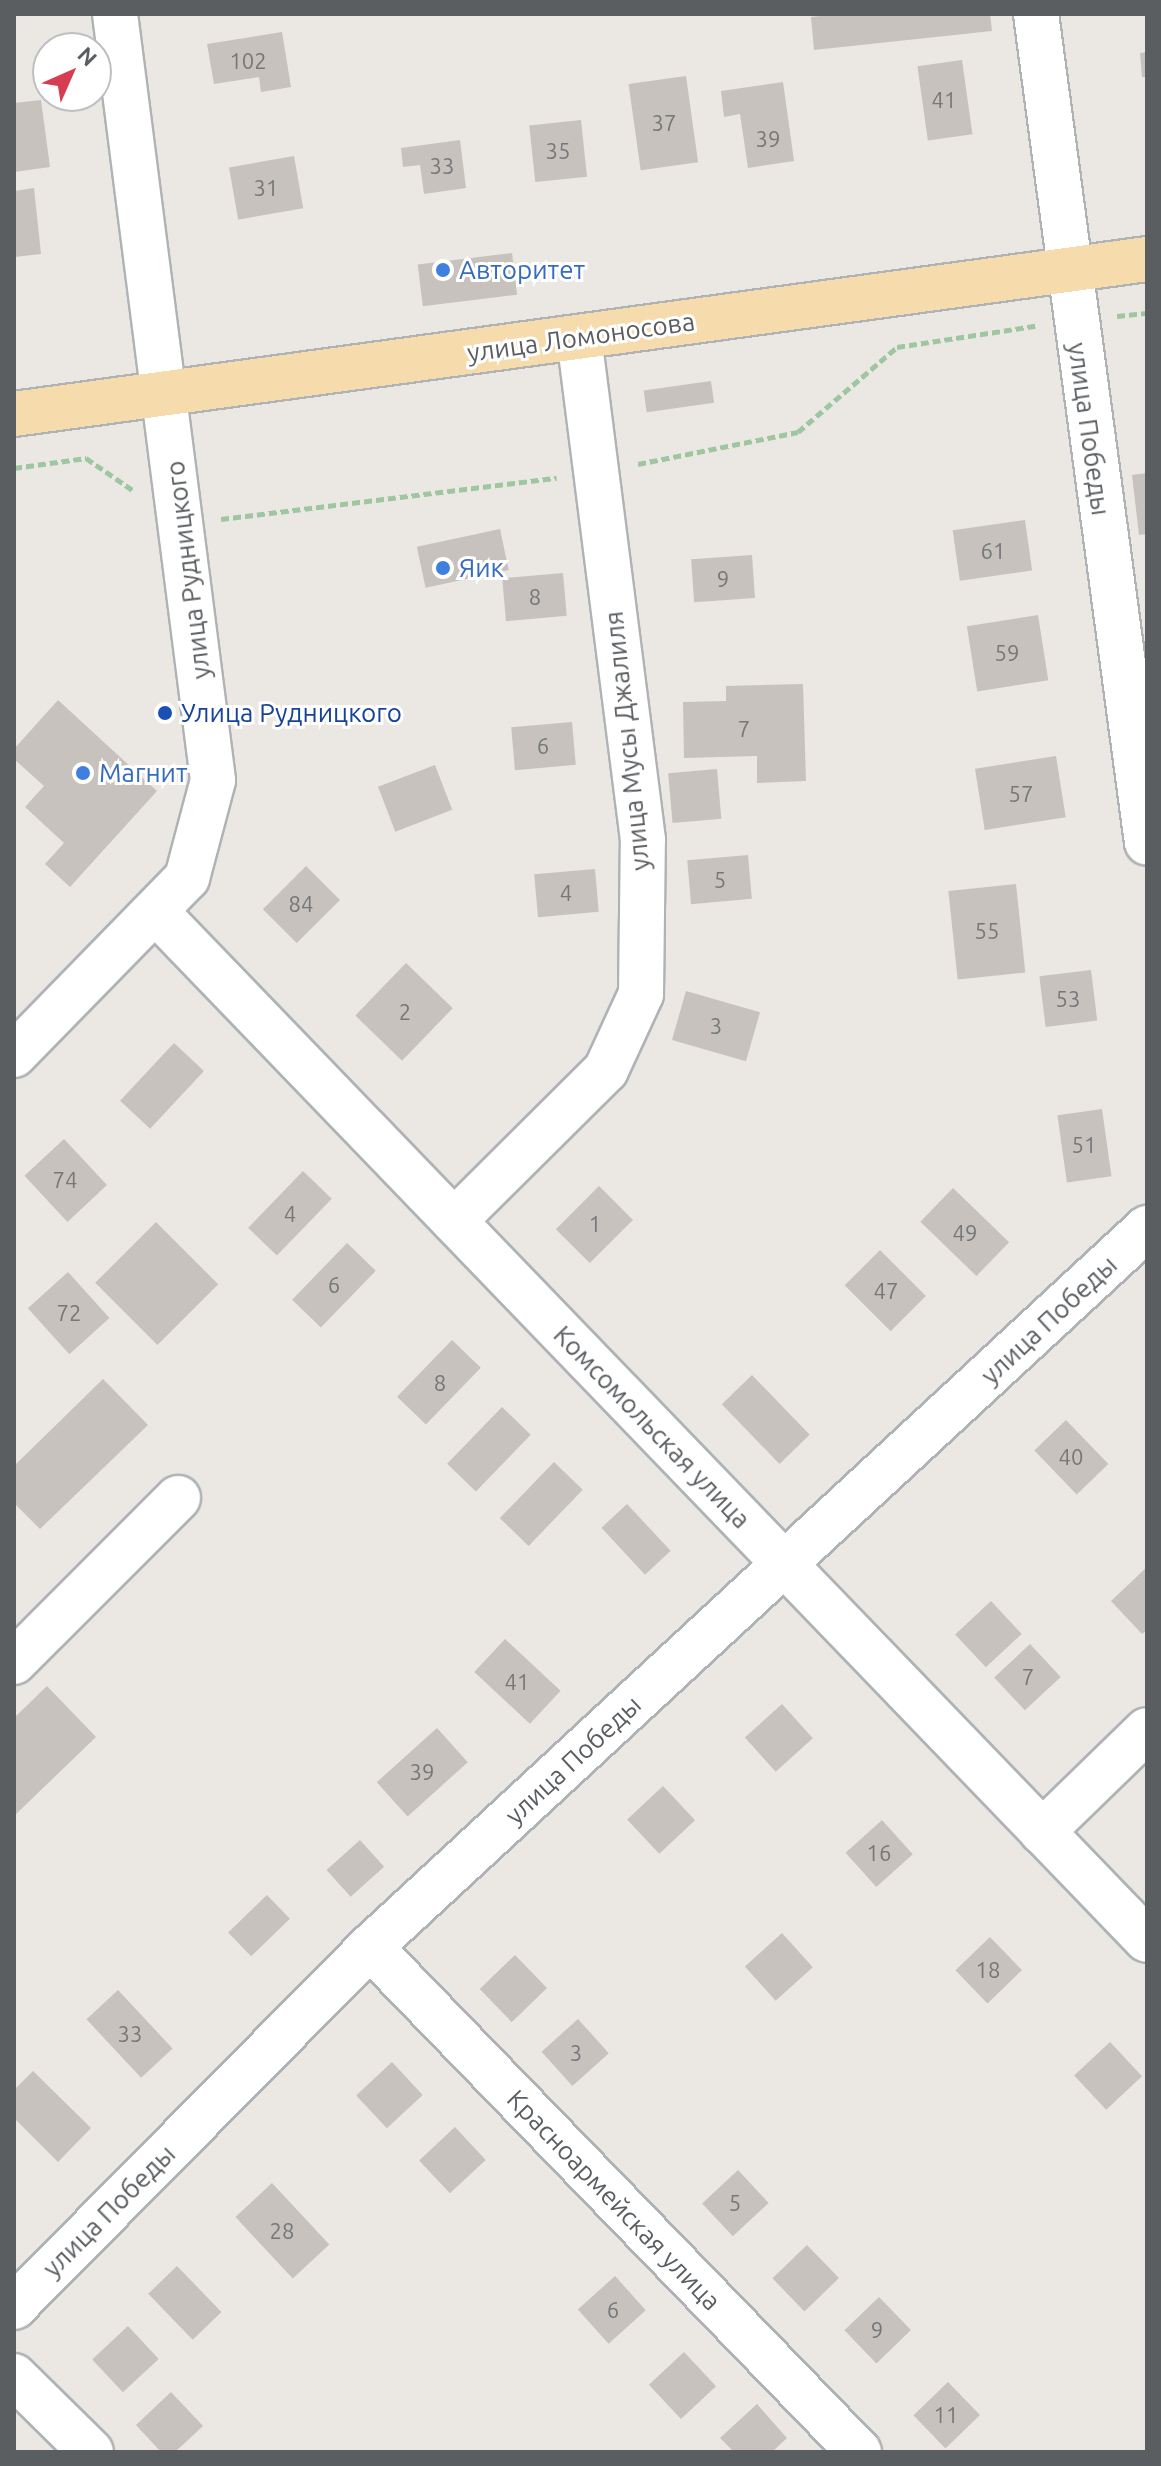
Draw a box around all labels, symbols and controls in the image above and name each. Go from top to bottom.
north arrow [32,32,112,112]
text: N [73,41,103,71]
house number: 102 [229,48,267,74]
house number: 41 [932,87,956,113]
house number: 37 [652,110,676,136]
house number: 39 [756,126,780,152]
house number: 35 [546,138,570,164]
house number: 33 [430,153,454,179]
house number: 31 [254,175,278,201]
place label: Авторитет [459,254,585,286]
marker: Авторитет [434,261,452,279]
street label: улица Ломоносова [465,306,697,368]
street label: улица Победы [1061,340,1117,518]
street label: улица Рудницкого [159,459,217,681]
house number: 61 [981,538,1005,564]
place label: Яик [459,552,504,584]
marker: Яик [434,559,452,577]
house number: 9 [717,566,729,592]
house number: 8 [529,584,541,610]
street label: улица Мусы Джалиля [598,610,656,872]
house number: 59 [995,640,1019,666]
place label: Улица Рудницкого [181,697,402,729]
marker: Улица Рудницкого [156,704,174,722]
house number: 7 [738,716,750,742]
house number: 6 [537,733,549,759]
place label: Магнит [99,757,188,789]
marker: Магнит [74,764,92,782]
house number: 57 [1009,781,1033,807]
house number: 5 [714,867,726,893]
house number: 4 [560,880,572,906]
house number: 84 [289,891,313,917]
house number: 55 [975,918,999,944]
house number: 53 [1056,986,1080,1012]
house number: 2 [399,999,411,1025]
house number: 3 [710,1013,722,1039]
house number: 51 [1072,1132,1096,1158]
house number: 74 [53,1167,77,1193]
house number: 4 [284,1201,296,1227]
house number: 1 [589,1211,601,1237]
house number: 49 [953,1220,977,1246]
street label: улица Победы [975,1249,1123,1391]
house number: 6 [328,1272,340,1298]
house number: 47 [874,1278,898,1304]
house number: 72 [57,1300,81,1326]
street label: Комсомольская улица [547,1319,757,1535]
house number: 8 [434,1370,446,1396]
house number: 40 [1059,1444,1083,1470]
house number: 7 [1022,1664,1034,1690]
house number: 41 [505,1669,529,1695]
street label: улица Победы [499,1689,647,1831]
house number: 39 [410,1759,434,1785]
house number: 16 [867,1840,891,1866]
house number: 18 [976,1957,1000,1983]
house number: 33 [118,2021,142,2047]
house number: 3 [570,2040,582,2066]
street label: Красноармейская улица [501,2083,727,2317]
street label: улица Победы [36,2138,182,2284]
house number: 5 [729,2190,741,2216]
house number: 28 [270,2218,294,2244]
house number: 6 [607,2297,619,2323]
house number: 9 [871,2317,883,2343]
house number: 11 [934,2402,958,2428]

